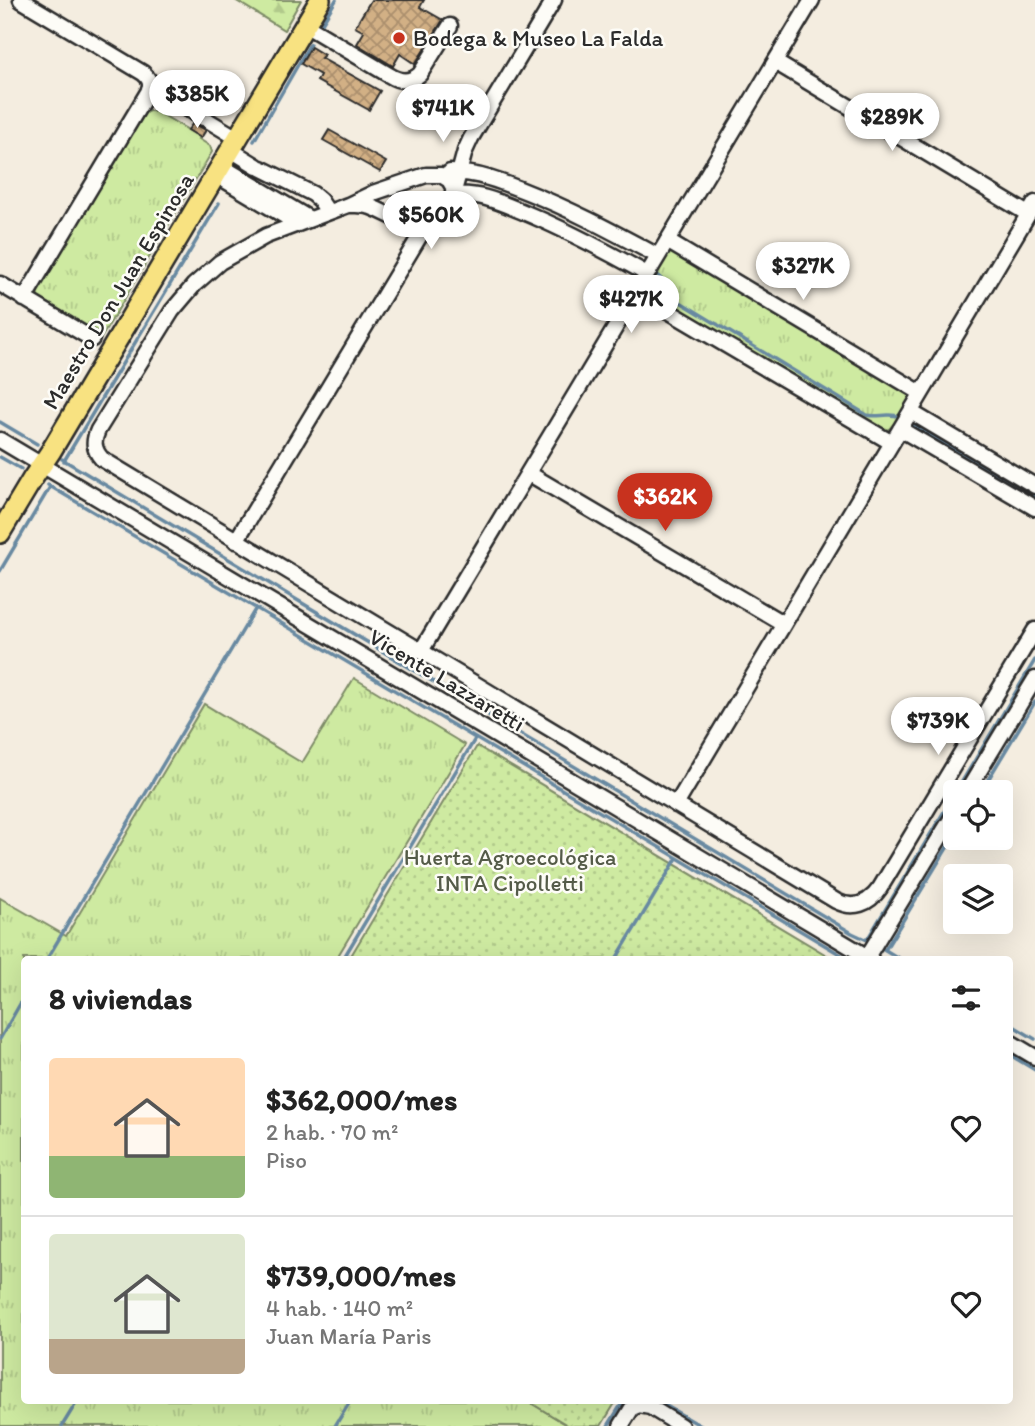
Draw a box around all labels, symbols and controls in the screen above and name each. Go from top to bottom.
place label: Bodega & Museo La Falda [413,24,663,52]
marker: Bodega & Museo La Falda [391,30,407,46]
pin: $385K [148,71,246,130]
text: $385K [165,79,229,107]
pin: $741K [394,85,492,144]
text: $741K [412,93,474,121]
pin: $289K [843,94,941,153]
text: $289K [860,102,924,130]
street label: Maestro Don Juan Espinosa [36,168,200,414]
pin: $560K [382,191,480,251]
text: $560K [399,200,463,228]
pin: $327K [754,243,852,302]
text: $327K [772,251,834,279]
pin: $427K [582,276,680,335]
text: $427K [599,284,663,312]
pin: $362K [616,474,714,533]
text: $362K [633,482,697,510]
street label: Vicente Lazzaretti [364,622,530,738]
pin: $739K [889,698,987,757]
text: $739K [907,706,969,734]
map controls [943,780,1013,934]
button: locate [943,780,1013,850]
park label: Huerta Agroecológica INTA Cipolletti [404,843,616,897]
button: layers [943,864,1013,934]
icon: filters [947,979,985,1017]
text: 8 viviendas [49,980,192,1017]
text: $362,000/mes [266,1081,457,1118]
icon: home [105,1086,189,1170]
icon: heart [947,1109,985,1147]
text: 2 hab. · 70 m² [266,1118,398,1146]
text: Piso [266,1146,307,1174]
text: $739,000/mes [266,1257,456,1294]
icon: home [105,1262,189,1346]
icon: heart [947,1285,985,1323]
text: 4 hab. · 140 m² [266,1294,413,1322]
text: Juan María Paris [266,1322,431,1350]

